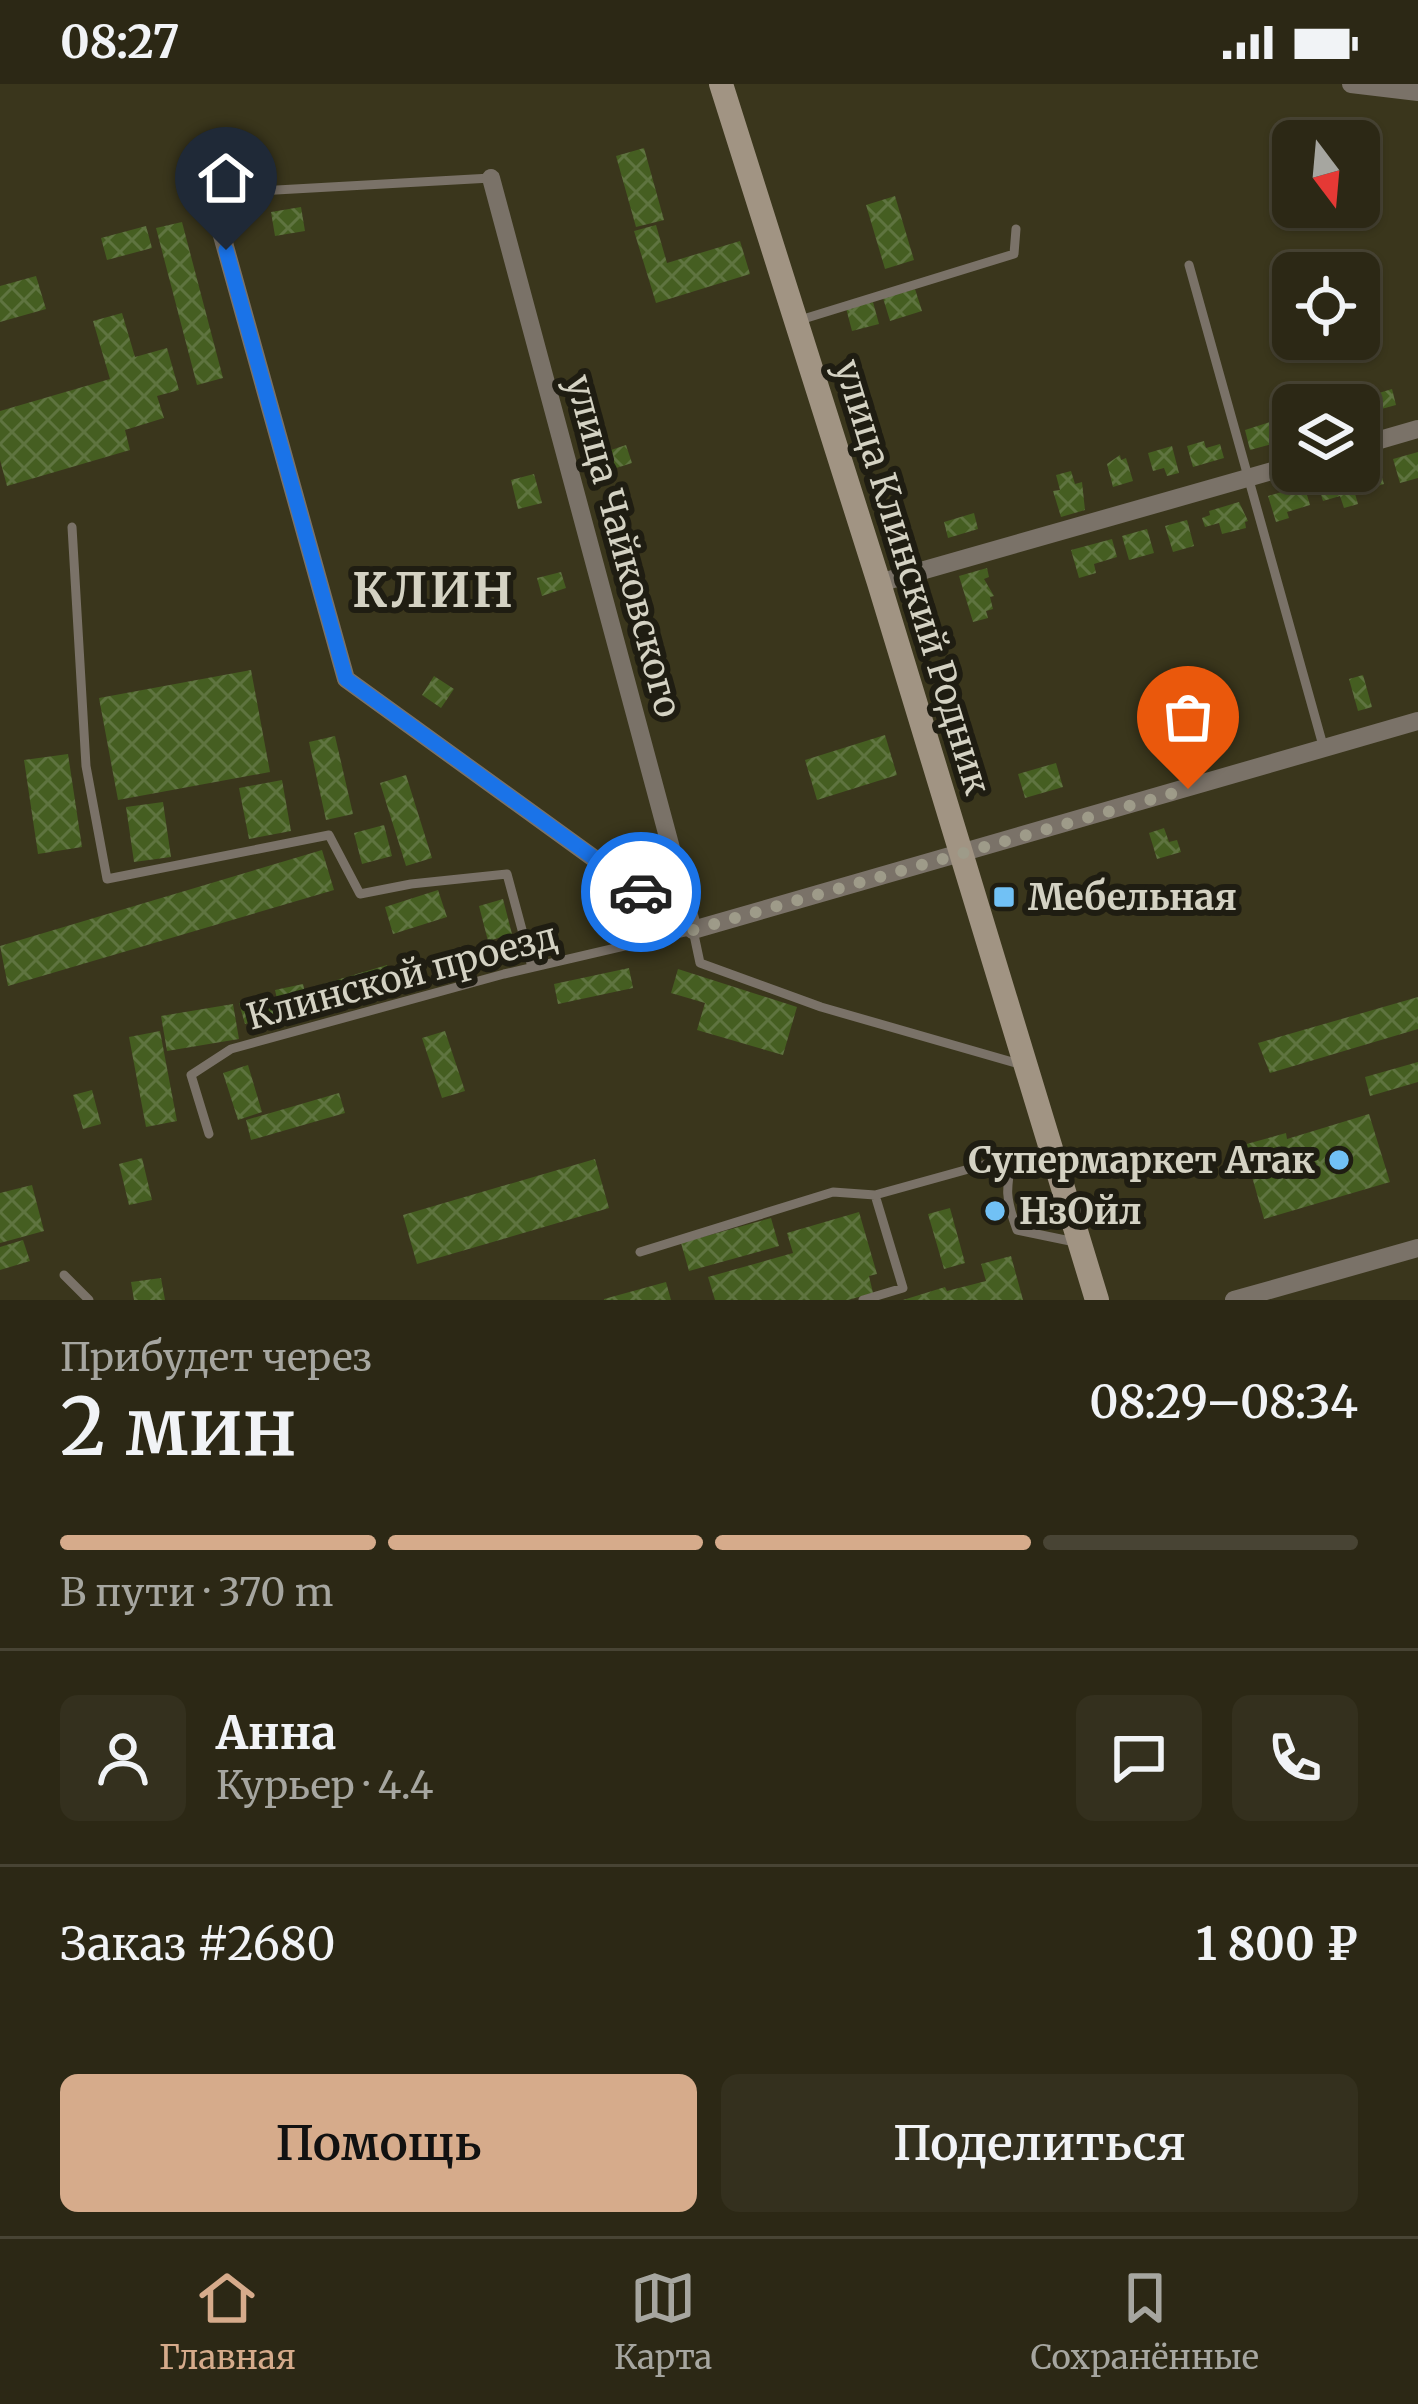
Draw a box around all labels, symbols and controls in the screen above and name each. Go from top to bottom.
text: 08:27 [60,14,179,70]
north arrow [1272,120,1380,228]
map controls [1272,120,1380,492]
pin [175,127,277,250]
icon: home [193,145,259,211]
button: locate [1272,252,1380,360]
street label: улица Клинский Родник [825,354,1000,800]
street label: улица Чайковского [556,370,691,722]
button: layers [1272,384,1380,492]
district label: КЛИН [352,560,516,620]
pin [1137,666,1239,789]
icon: bag [1155,684,1221,750]
courier [581,832,701,952]
icon: car [608,859,674,925]
place label: Мебельная [1028,875,1237,920]
marker: Мебельная [991,884,1017,910]
street label: Клинской проезд [242,913,562,1040]
place label: Супермаркет Атак [968,1138,1315,1183]
marker: Супермаркет Атак [1326,1147,1352,1173]
place label: НзОйл [1019,1189,1142,1234]
marker: НзОйл [982,1198,1008,1224]
text: Прибудет через [60,1333,372,1382]
text: 08:29–08:34 [1089,1374,1358,1430]
text: 2 мин [60,1378,297,1476]
text: В пути · 370 m [60,1568,333,1617]
button: person [60,1695,186,1821]
button: chat [1076,1695,1202,1821]
button: phone [1232,1695,1358,1821]
text: Анна [216,1705,336,1761]
text: Курьер · 4.4 [216,1761,434,1810]
text: Заказ #2680 [60,1916,336,1972]
text: 1 800 ₽ [1196,1916,1358,1972]
button: Помощь [60,2074,697,2212]
button: Поделиться [721,2074,1358,2212]
tab: Главная [159,2265,296,2378]
tab: Карта [614,2265,712,2378]
tab: Сохранённые [1030,2265,1259,2378]

